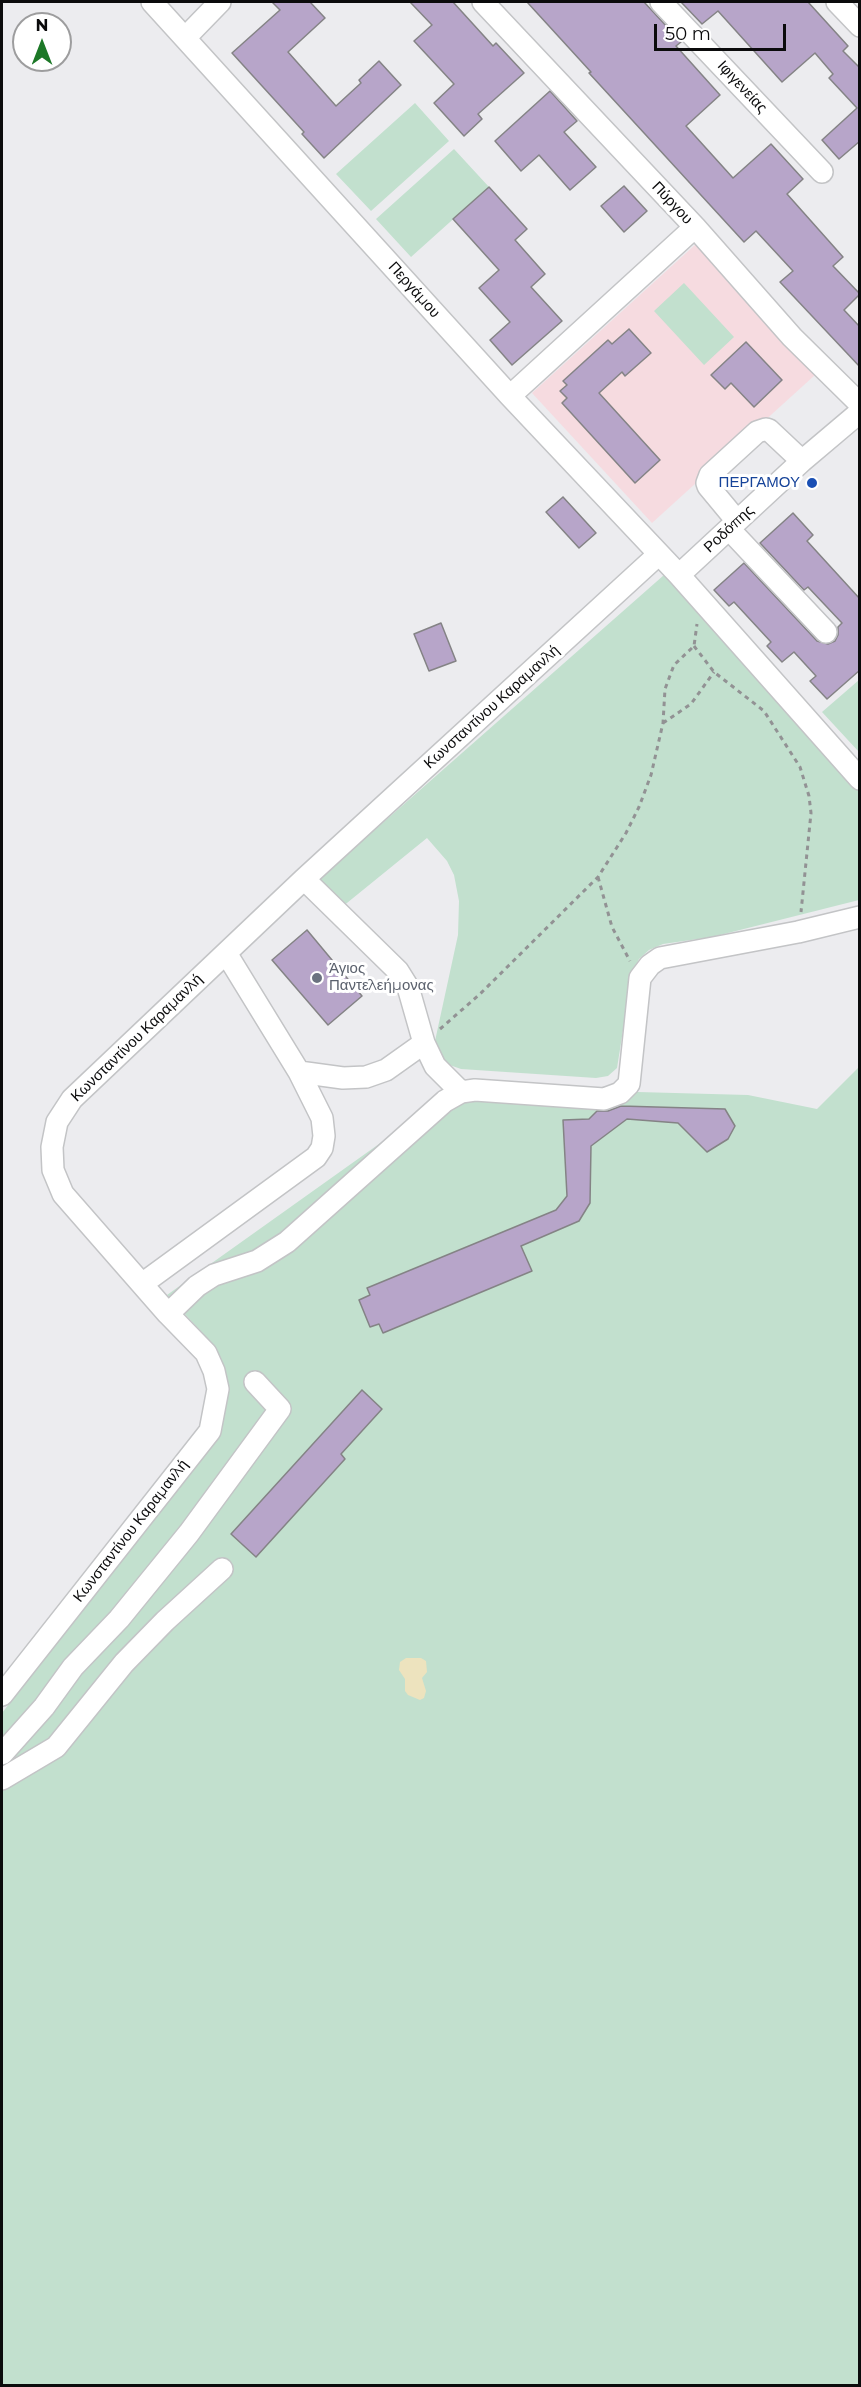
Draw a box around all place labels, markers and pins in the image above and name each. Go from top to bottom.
place label: ΠΕΡΓΑΜΟΥ [719,474,800,492]
marker: ΠΕΡΓΑΜΟΥ [805,476,819,490]
place label: Άγιος Παντελεήμονας [329,960,434,995]
marker: Άγιος Παντελεήμονας [310,971,324,985]

